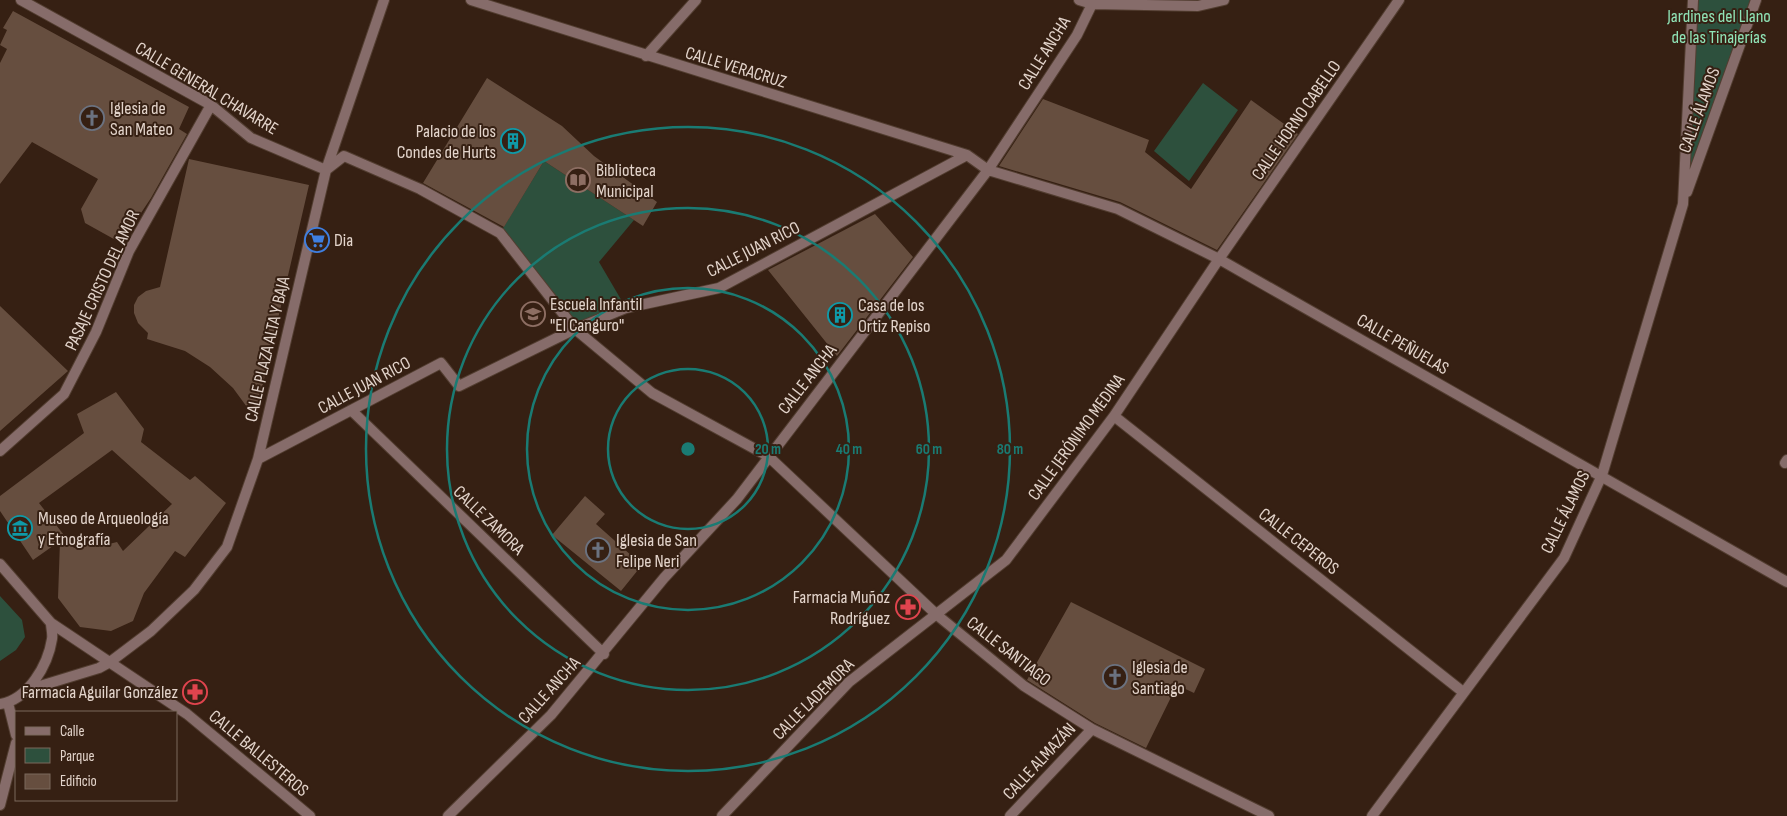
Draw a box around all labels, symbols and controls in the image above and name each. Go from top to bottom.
park label: Jardines del Llano de las Tinajerías [1666,6,1771,48]
street label: CALLE ANCHA [1014,12,1075,94]
street label: CALLE GENERAL CHAVARRE [132,37,282,139]
street label: CALLE VERACRUZ [683,42,789,93]
street label: CALLE HORNO CABELLO [1247,56,1345,184]
street label: CALLE ÁLAMOS [1674,64,1725,156]
place label: Iglesia de San Mateo [110,98,173,140]
church icon: Iglesia de San Mateo [79,105,105,131]
place label: Palacio de los Condes de Hurts [397,121,496,163]
building icon: Palacio de los Condes de Hurts [500,128,526,154]
place label: Biblioteca Municipal [596,160,656,202]
library icon: Biblioteca Municipal [565,167,591,193]
street label: PASAJE CRISTO DEL AMOR [61,207,144,354]
street label: CALLE JUAN RICO [703,217,803,282]
supermarket icon: Dia [304,227,330,253]
place label: Dia [334,230,353,251]
street label: CALLE PLAZA ALTA Y BAJA [241,274,294,424]
place label: Escuela Infantil "El Canguro" [550,294,642,336]
place label: Casa de los Ortiz Repiso [858,295,931,337]
school or university icon: Escuela Infantil "El Canguro" [520,301,546,327]
building icon: Casa de los Ortiz Repiso [827,302,853,328]
street label: CALLE PEÑUELAS [1353,310,1453,379]
street label: CALLE ANCHA [774,340,841,418]
street label: CALLE JUAN RICO [314,352,414,419]
street label: CALLE JERÓNIMO MEDINA [1024,370,1129,505]
centre of rings [679,440,697,458]
text: 20 m [755,440,781,459]
text: 40 m [836,440,862,459]
text: 60 m [916,440,942,459]
text: 80 m [997,440,1023,459]
street label: CALLE ÁLAMOS [1536,467,1595,557]
street label: CALLE ZAMORA [449,481,529,560]
street label: CALLE CEPEROS [1254,504,1343,579]
place label: Museo de Arqueología y Etnografía [38,508,169,550]
museum icon: Museo de Arqueología y Etnografía [7,515,33,541]
place label: Iglesia de San Felipe Neri [616,530,697,572]
church icon: Iglesia de San Felipe Neri [585,537,611,563]
place label: Farmacia Muñoz Rodríguez [793,587,891,629]
pharmacy icon: Farmacia Muñoz Rodríguez [895,594,921,620]
street label: CALLE SANTIAGO [962,612,1055,691]
street label: CALLE ANCHA [514,652,585,728]
street label: CALLE LADEMORA [768,654,859,744]
place label: Iglesia de Santiago [1132,657,1188,699]
church icon: Iglesia de Santiago [1102,664,1128,690]
pharmacy icon: Farmacia Aguilar González [182,679,208,705]
place label: Farmacia Aguilar González [22,682,179,703]
street label: CALLE BALLESTEROS [205,706,313,801]
legend [15,711,178,801]
street label: CALLE ALMAZÁN [998,719,1080,804]
text: Calle [60,722,84,741]
text: Parque [60,747,95,766]
text: Edificio [60,772,97,791]

